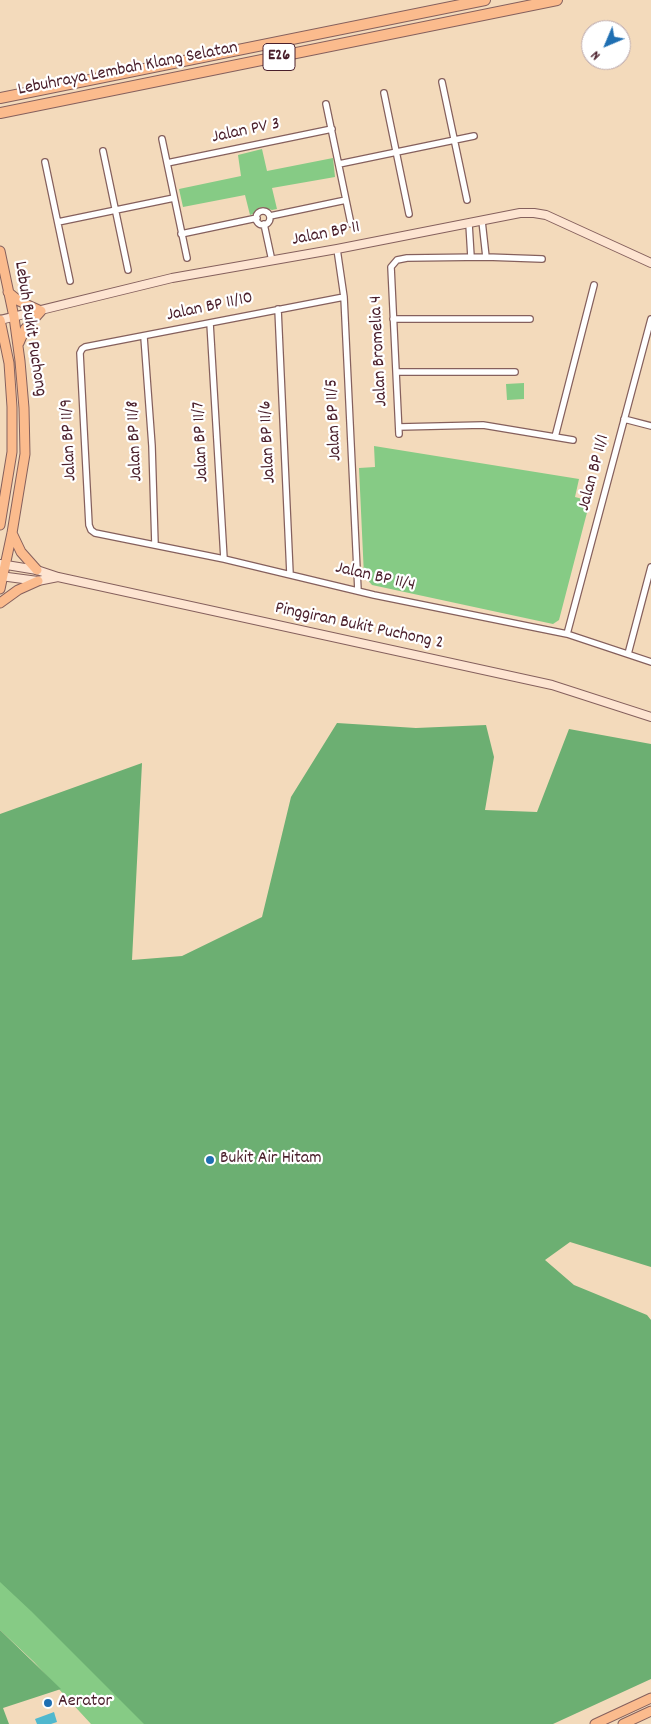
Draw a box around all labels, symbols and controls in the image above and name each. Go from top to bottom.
north arrow [581,20,631,70]
street label: Lebuhraya Lembah Klang Selatan [16,38,240,102]
road number: E26 [263,44,295,70]
text: N [587,45,606,64]
street label: Jalan PV 3 [210,114,282,150]
street label: Jalan BP 11 [290,218,362,252]
street label: Lebuh Bukit Puchong [8,260,50,398]
street label: Jalan BP 11/10 [165,288,255,328]
street label: Jalan Bromelia 4 [366,295,394,407]
street label: Jalan BP 11/5 [322,378,348,462]
street label: Jalan BP 11/9 [57,398,83,482]
street label: Jalan BP 11/8 [123,400,149,482]
street label: Jalan BP 11/6 [256,400,282,484]
street label: Jalan BP 11/7 [189,401,215,483]
street label: Jalan BP 11/1 [574,433,616,513]
street label: Jalan BP 11/4 [333,558,417,598]
street label: Pinggiran Bukit Puchong 2 [273,599,445,655]
place label: Bukit Air Hitam [220,1149,322,1171]
marker: Bukit Air Hitam [204,1154,216,1166]
place label: Aerator [58,1692,112,1714]
marker: Aerator [42,1697,54,1709]

